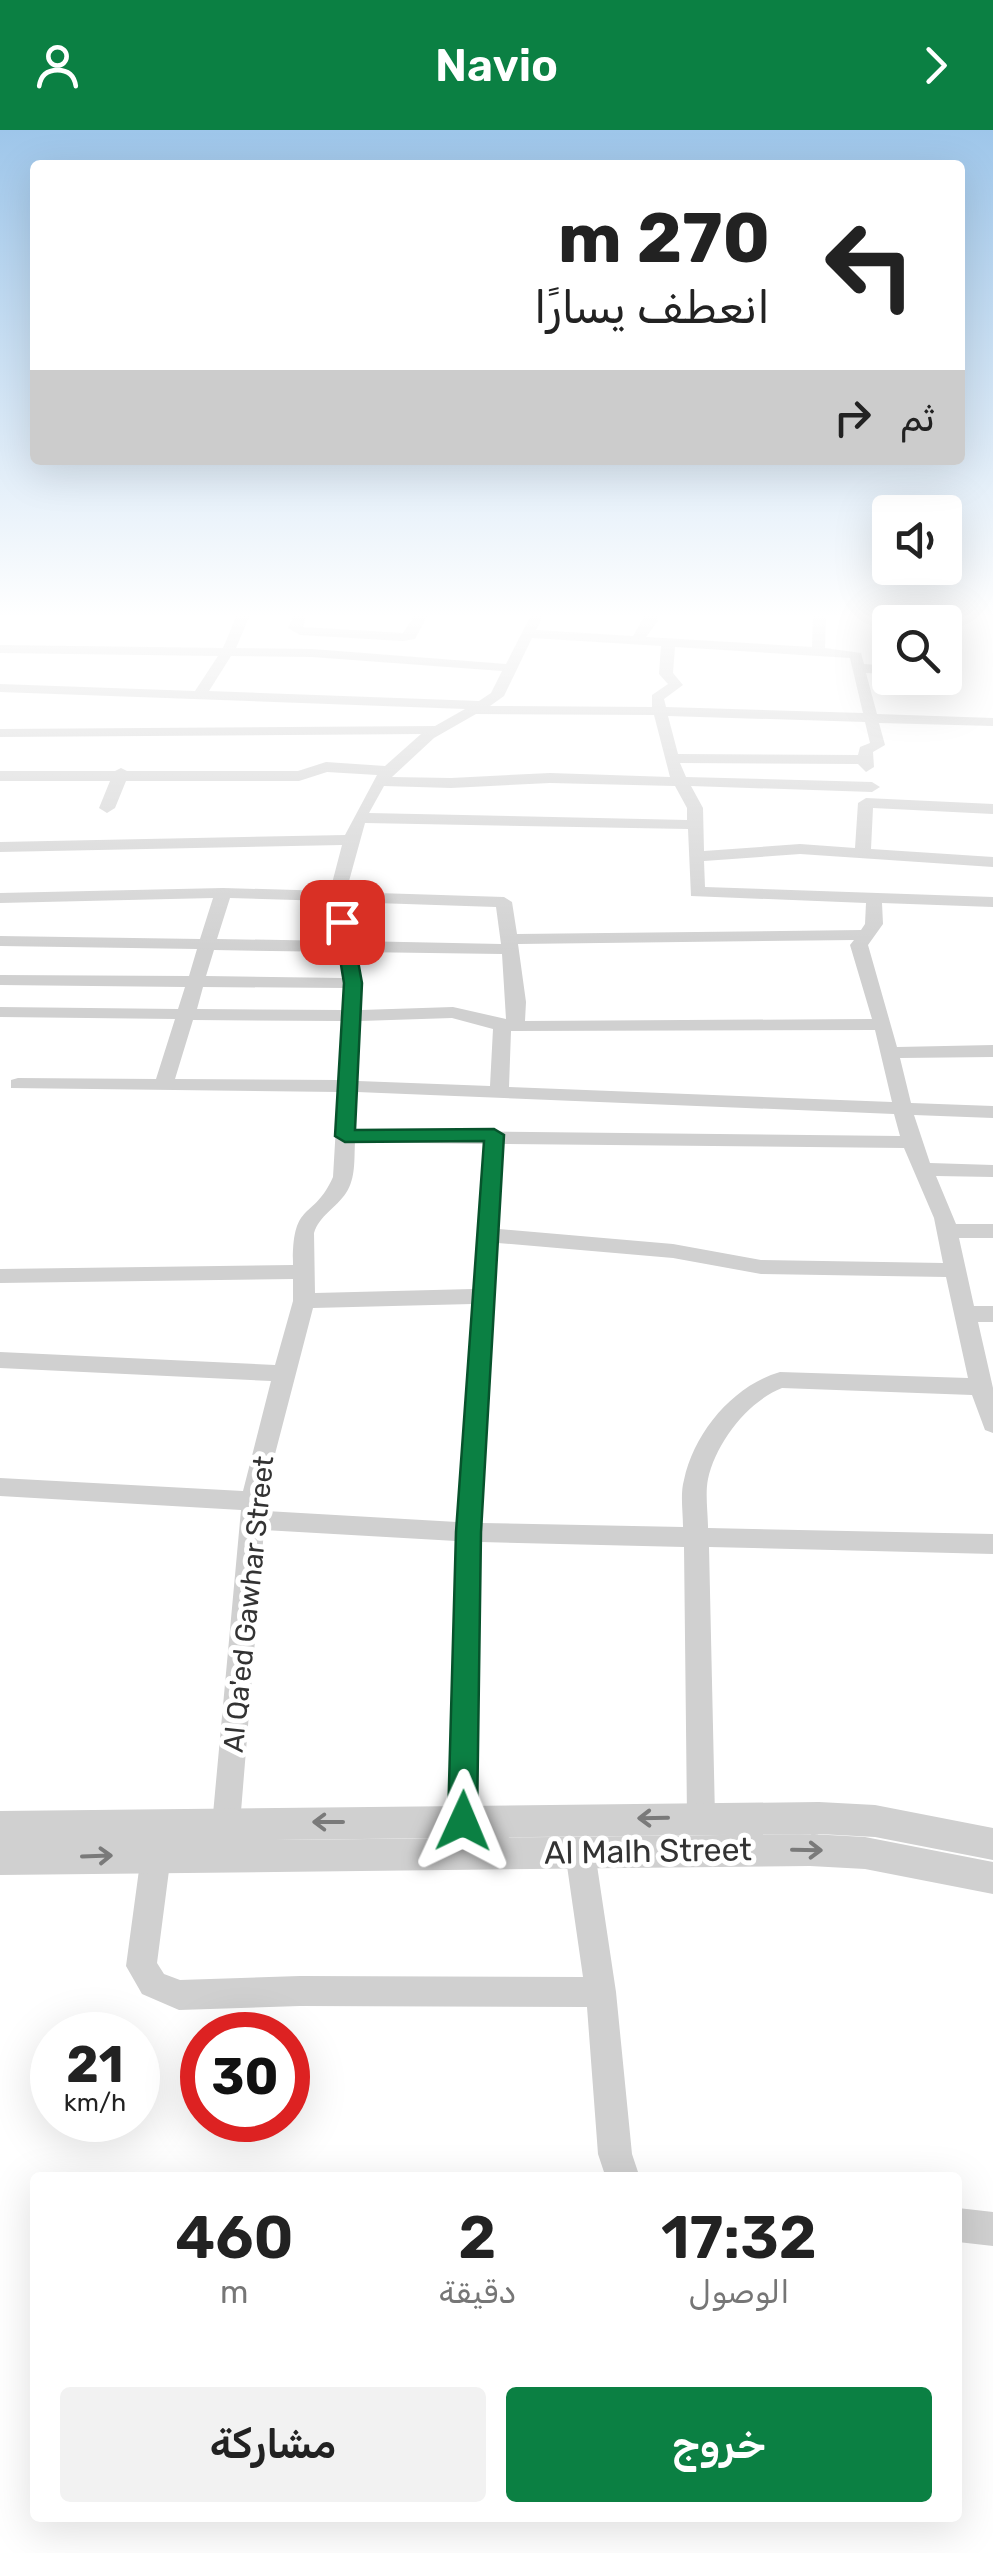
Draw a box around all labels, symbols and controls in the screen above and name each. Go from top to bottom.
icon: person [30,38,85,93]
icon: forward [908,38,963,93]
text: Navio [435,39,558,92]
text: 270 m [558,197,770,280]
icon: left [805,200,935,330]
text: انعطف يسارًا [534,281,770,334]
icon: right [825,390,880,445]
text: ثم [900,395,935,441]
map controls [872,495,962,695]
button: sound [872,495,962,585]
button: search [872,605,962,695]
pin [300,880,385,965]
icon: arrive [315,895,370,950]
street label: Al Qa'ed Gawhar Street [217,1454,280,1754]
position arrow [411,1769,515,1873]
one-way arrow [637,1809,669,1828]
one-way arrow [312,1812,344,1832]
street label: Al Malh Street [544,1830,752,1872]
one-way arrow [791,1841,823,1860]
one-way arrow [81,1847,113,1866]
speed limit sign: 30 [180,2012,310,2142]
text: 21 [66,2035,124,2095]
text: km/h [64,2088,126,2117]
text: 460 [175,2202,294,2273]
text: 2 [458,2202,496,2273]
text: 17:32 [661,2202,817,2273]
text: m [220,2273,249,2311]
text: دقيقة [439,2273,516,2311]
text: الوصول [689,2273,789,2311]
button: مشاركة [60,2387,486,2502]
button: خروج [506,2387,932,2502]

